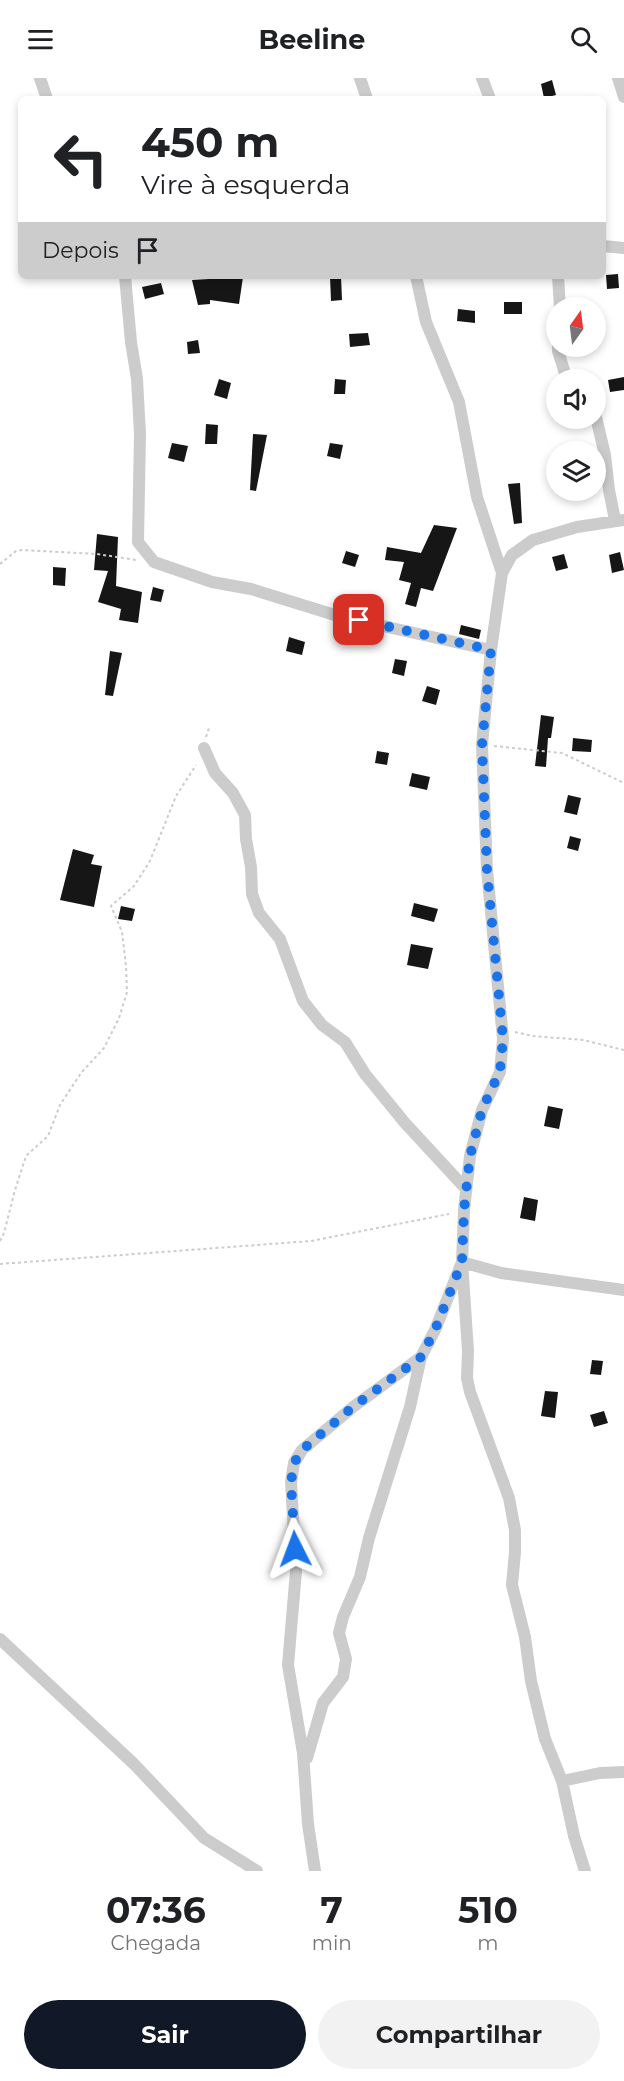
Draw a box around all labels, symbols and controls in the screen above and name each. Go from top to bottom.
icon: menu [24,23,57,56]
text: Beeline [259,23,365,56]
icon: search [567,23,600,56]
text: 450 m [141,116,279,168]
icon: left [42,120,120,198]
text: Vire à esquerda [141,168,350,201]
icon: arrive [131,234,164,267]
text: Depois [42,237,119,264]
north arrow [546,297,606,357]
map controls [546,297,606,501]
button: sound [546,369,606,429]
button: layers [546,441,606,501]
pin [333,594,384,645]
icon: arrive [342,603,375,636]
position arrow [263,1517,327,1581]
text: 07:36 [106,1888,206,1932]
text: 7 [321,1888,343,1932]
text: 510 [458,1888,518,1932]
text: Chegada [111,1931,201,1955]
text: min [312,1931,352,1955]
text: m [477,1931,499,1955]
button: Sair [24,2000,306,2069]
button: Compartilhar [318,2000,600,2069]

